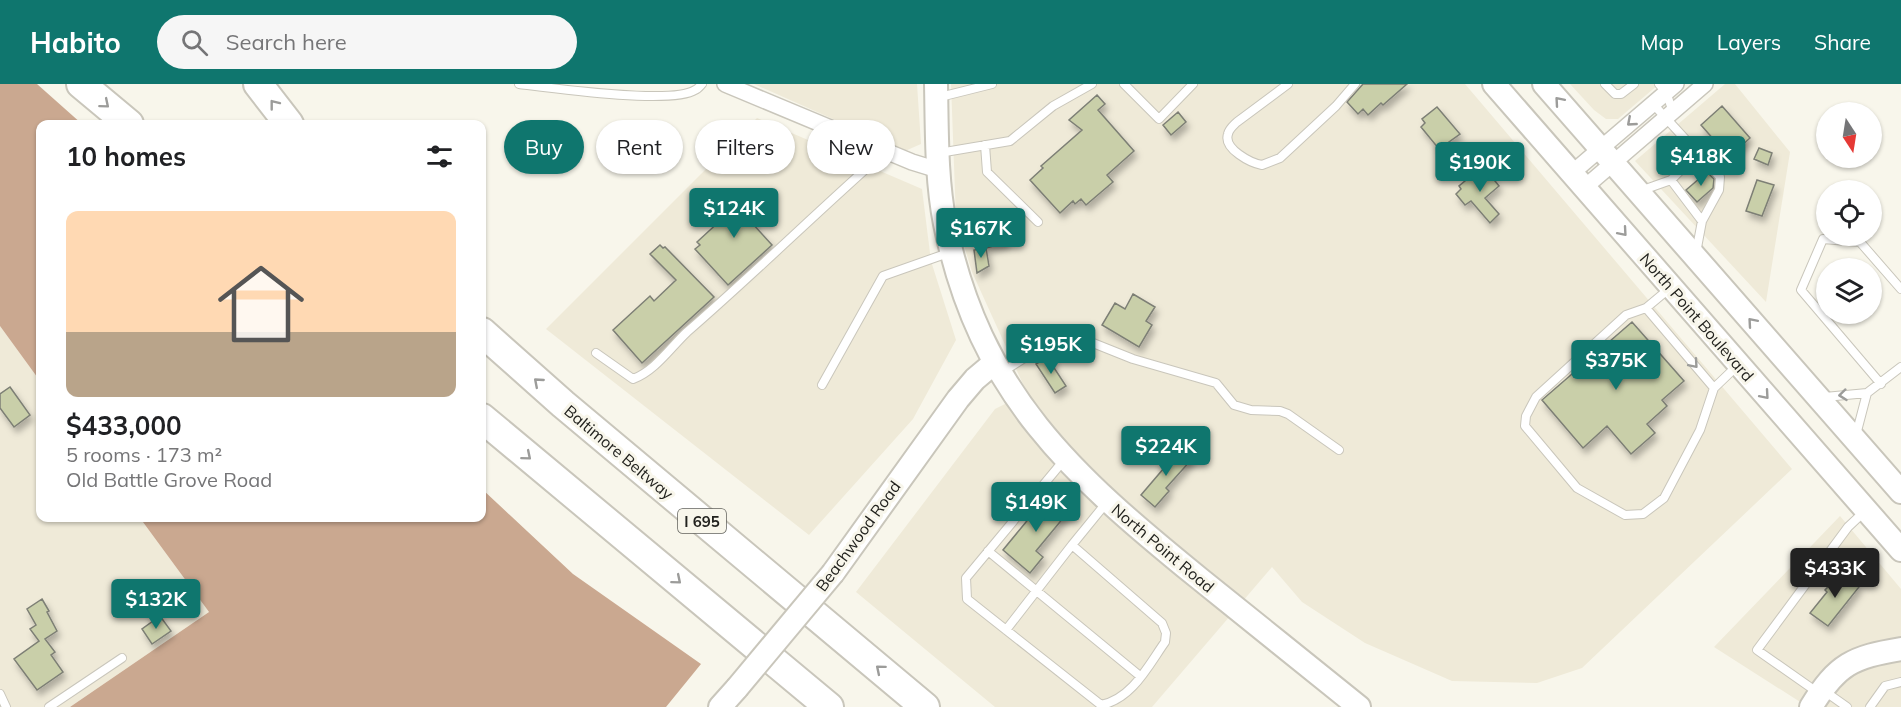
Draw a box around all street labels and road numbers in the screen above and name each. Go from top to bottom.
street label: North Point Boulevard [1636,249,1758,385]
street label: Baltimore Beltway [560,401,678,504]
street label: Beachwood Road [811,477,905,595]
street label: North Point Road [1108,499,1218,597]
road number: I 695 [678,509,726,533]

